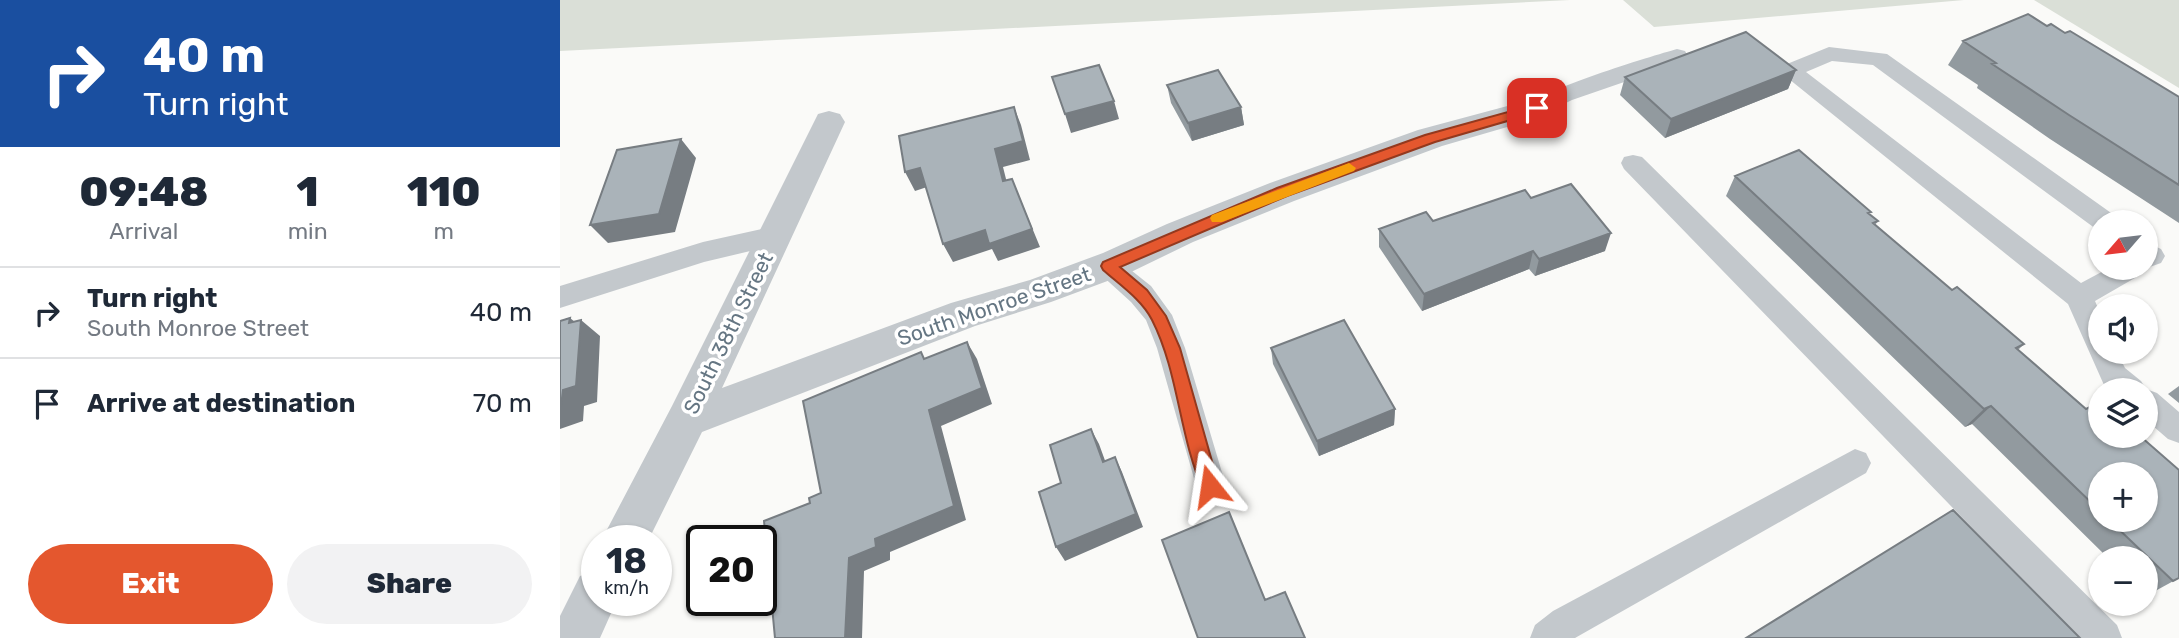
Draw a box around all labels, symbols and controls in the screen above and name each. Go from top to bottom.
text: 40 m [143,26,265,84]
icon: right [28,28,119,119]
pin [1507,78,1567,138]
text: Turn right [143,85,288,123]
icon: arrive [1518,89,1556,127]
text: 09:48 [79,167,208,217]
text: 1 [297,167,319,217]
text: 110 [407,167,481,217]
north arrow [2088,210,2158,280]
map controls [2088,210,2158,616]
text: Arrival [109,217,178,245]
text: min [288,217,328,245]
text: m [434,217,454,245]
street label: South 38th Street [678,248,778,418]
street label: South Monroe Street [894,261,1094,351]
text: Turn right [87,283,217,314]
icon: right [28,294,66,332]
button: sound [2088,294,2158,364]
text: 40 m [470,297,532,328]
text: South Monroe Street [87,314,309,342]
button: layers [2088,378,2158,448]
icon: arrive [28,385,66,423]
text: Arrive at destination [87,388,355,419]
text: 70 m [473,388,532,419]
position arrow [1173,449,1247,523]
button: + [2088,462,2158,532]
speed limit sign: 20 [686,525,777,616]
text: 18 [606,540,647,582]
button: Exit [28,544,273,624]
button: Share [287,544,532,624]
button: − [2088,546,2158,616]
text: km/h [604,577,649,599]

